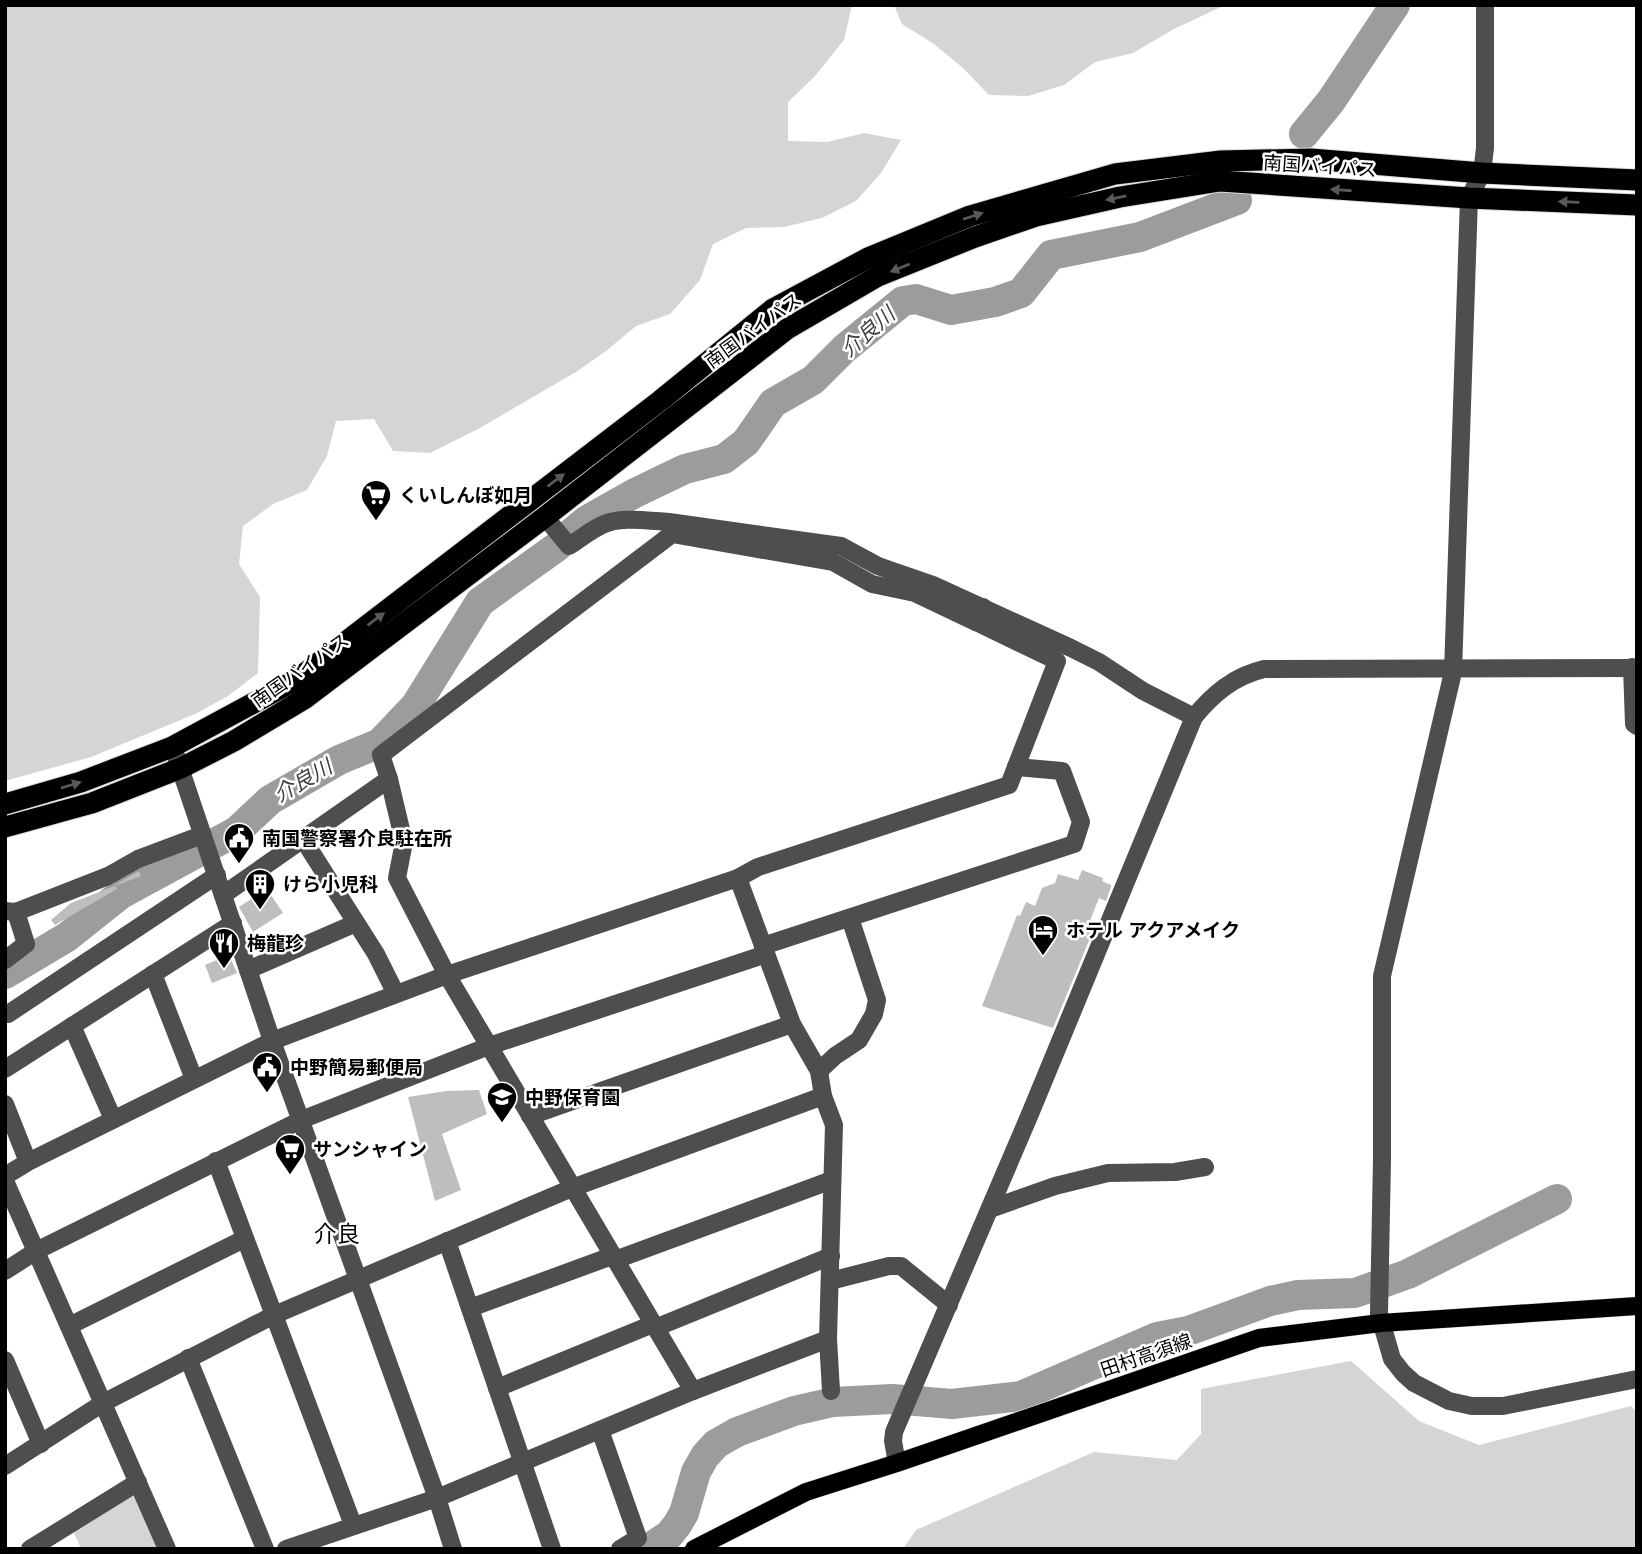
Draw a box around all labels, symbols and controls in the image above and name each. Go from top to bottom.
street label: 南国バイパス [1262,150,1378,182]
one-way arrow [1330,184,1352,195]
one-way arrow [1105,192,1127,203]
one-way arrow [1557,197,1579,208]
one-way arrow [963,210,984,221]
one-way arrow [889,262,910,273]
street label: 南国バイパス [700,287,806,373]
water label: 介良川 [835,299,901,362]
one-way arrow [547,473,565,488]
supermarket icon: くいしんぼ如月 [359,478,393,522]
place label: くいしんぼ如月 [399,483,532,507]
one-way arrow [367,612,385,626]
street label: 南国バイパス [247,628,353,712]
water label: 介良川 [269,752,338,807]
one-way arrow [60,780,81,790]
public building icon: 南国警察署介良駐在所 [222,821,256,865]
place label: 南国警察署介良駐在所 [262,826,452,850]
building icon: けら小児科 [243,867,277,911]
place label: けら小児科 [283,872,378,896]
hotel icon: ホテル アクアメイク [1026,913,1060,957]
place label: ホテル アクアメイク [1066,918,1240,942]
restaurant icon: 梅龍珍 [207,926,241,970]
place label: 梅龍珍 [247,931,304,955]
public building icon: 中野簡易郵便局 [250,1050,284,1094]
place label: 中野簡易郵便局 [290,1055,423,1079]
school or university icon: 中野保育園 [485,1080,519,1124]
place label: 中野保育園 [525,1085,620,1109]
supermarket icon: サンシャイン [273,1132,307,1176]
place label: サンシャイン [313,1137,427,1161]
district label: 介良 [314,1219,360,1248]
street label: 田村高須線 [1097,1328,1195,1382]

